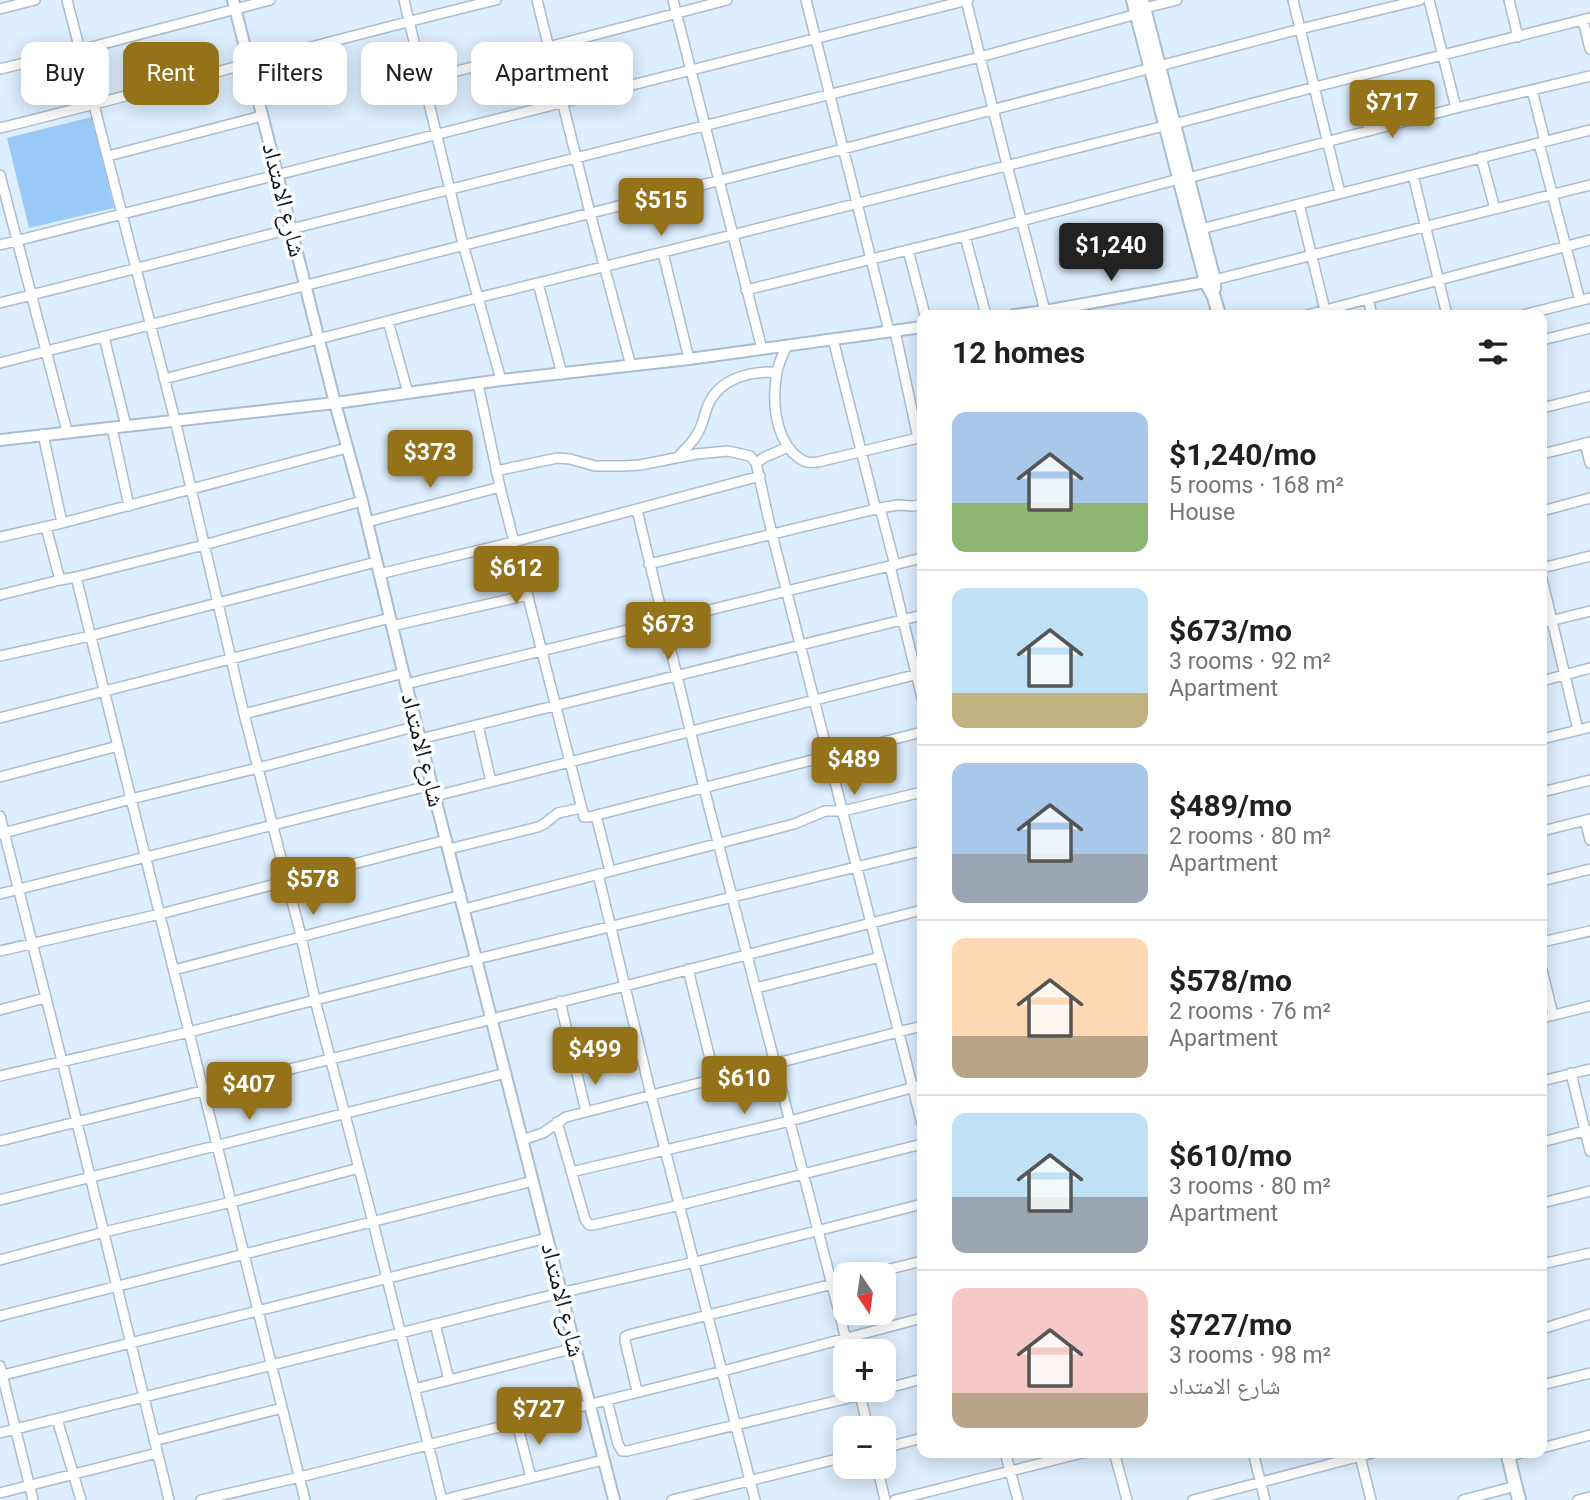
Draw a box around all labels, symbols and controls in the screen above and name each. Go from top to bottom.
chip: Buy [21,42,109,105]
chip: Rent [123,42,219,105]
chip: Filters [233,42,347,105]
chip: New [361,42,457,105]
chip: Apartment [471,42,633,105]
pin: $717 [1351,80,1433,140]
text: $717 [1366,89,1418,116]
street label: شارع الامتداد [255,140,312,260]
pin: $515 [620,178,702,238]
text: $515 [635,187,687,214]
pin: $1,240 [1054,224,1168,283]
text: $1,240 [1075,232,1147,259]
icon: filters [1474,333,1512,371]
text: 12 homes [952,335,1085,370]
pin: $373 [389,430,471,490]
text: $1,240/mo [1169,437,1317,472]
text: $373 [404,439,456,466]
icon: home [1008,440,1092,524]
text: 5 rooms · 168 m² [1169,472,1344,499]
text: House [1169,499,1235,526]
pin: $612 [475,546,557,606]
text: $612 [490,555,542,582]
pin: $673 [627,602,709,662]
text: $673 [642,611,694,638]
text: $673/mo [1169,613,1292,648]
icon: home [1008,616,1092,700]
text: 3 rooms · 92 m² [1169,648,1331,675]
text: Apartment [1169,675,1278,702]
street label: شارع الامتداد [394,690,451,810]
pin: $489 [813,738,895,797]
text: $489 [828,746,880,773]
text: $489/mo [1169,788,1292,823]
icon: home [1008,791,1092,875]
text: 2 rooms · 80 m² [1169,823,1331,850]
text: Apartment [1169,850,1278,877]
pin: $578 [272,858,354,917]
text: $578 [287,866,339,893]
text: $578/mo [1169,963,1292,998]
icon: home [1008,966,1092,1050]
text: 2 rooms · 76 m² [1169,998,1331,1025]
text: Apartment [1169,1025,1278,1052]
pin: $499 [554,1028,636,1087]
text: $499 [569,1036,621,1063]
pin: $610 [703,1056,785,1116]
pin: $407 [208,1062,290,1122]
text: $610 [718,1065,770,1092]
text: $407 [223,1071,275,1098]
text: $610/mo [1169,1138,1292,1173]
icon: home [1008,1141,1092,1225]
text: 3 rooms · 80 m² [1169,1173,1331,1200]
text: Apartment [1169,1200,1278,1227]
street label: شارع الامتداد [534,1240,591,1360]
north arrow [833,1262,896,1325]
map controls [833,1262,896,1479]
text: $727/mo [1169,1307,1292,1342]
icon: home [1008,1316,1092,1400]
button: + [833,1339,896,1402]
text: 3 rooms · 98 m² [1169,1342,1331,1369]
text: شارع الامتداد [1169,1373,1280,1400]
pin: $727 [498,1388,580,1447]
text: $727 [513,1396,565,1423]
button: − [833,1416,896,1479]

